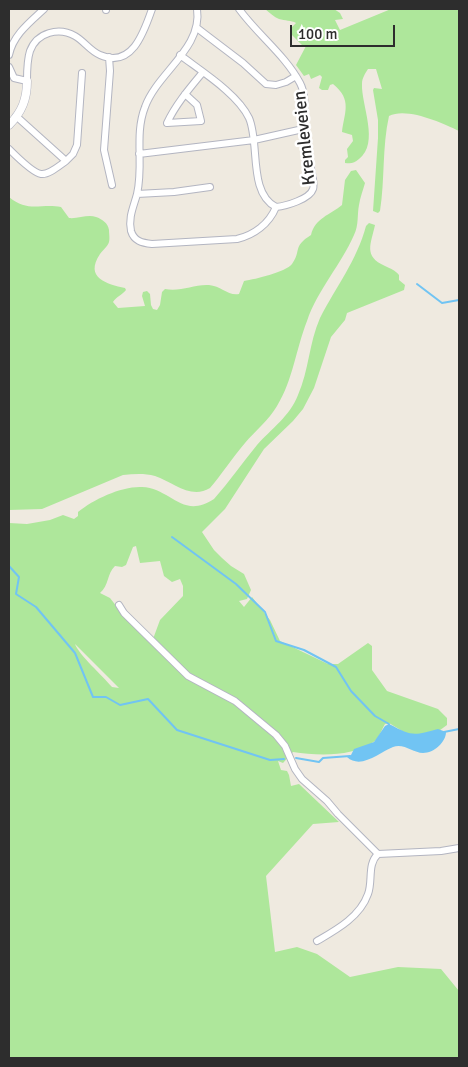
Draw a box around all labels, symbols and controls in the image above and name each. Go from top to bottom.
scale bar [293,15,398,47]
text: 100 m [298,25,338,43]
street label: Kremleveien [289,90,321,186]

